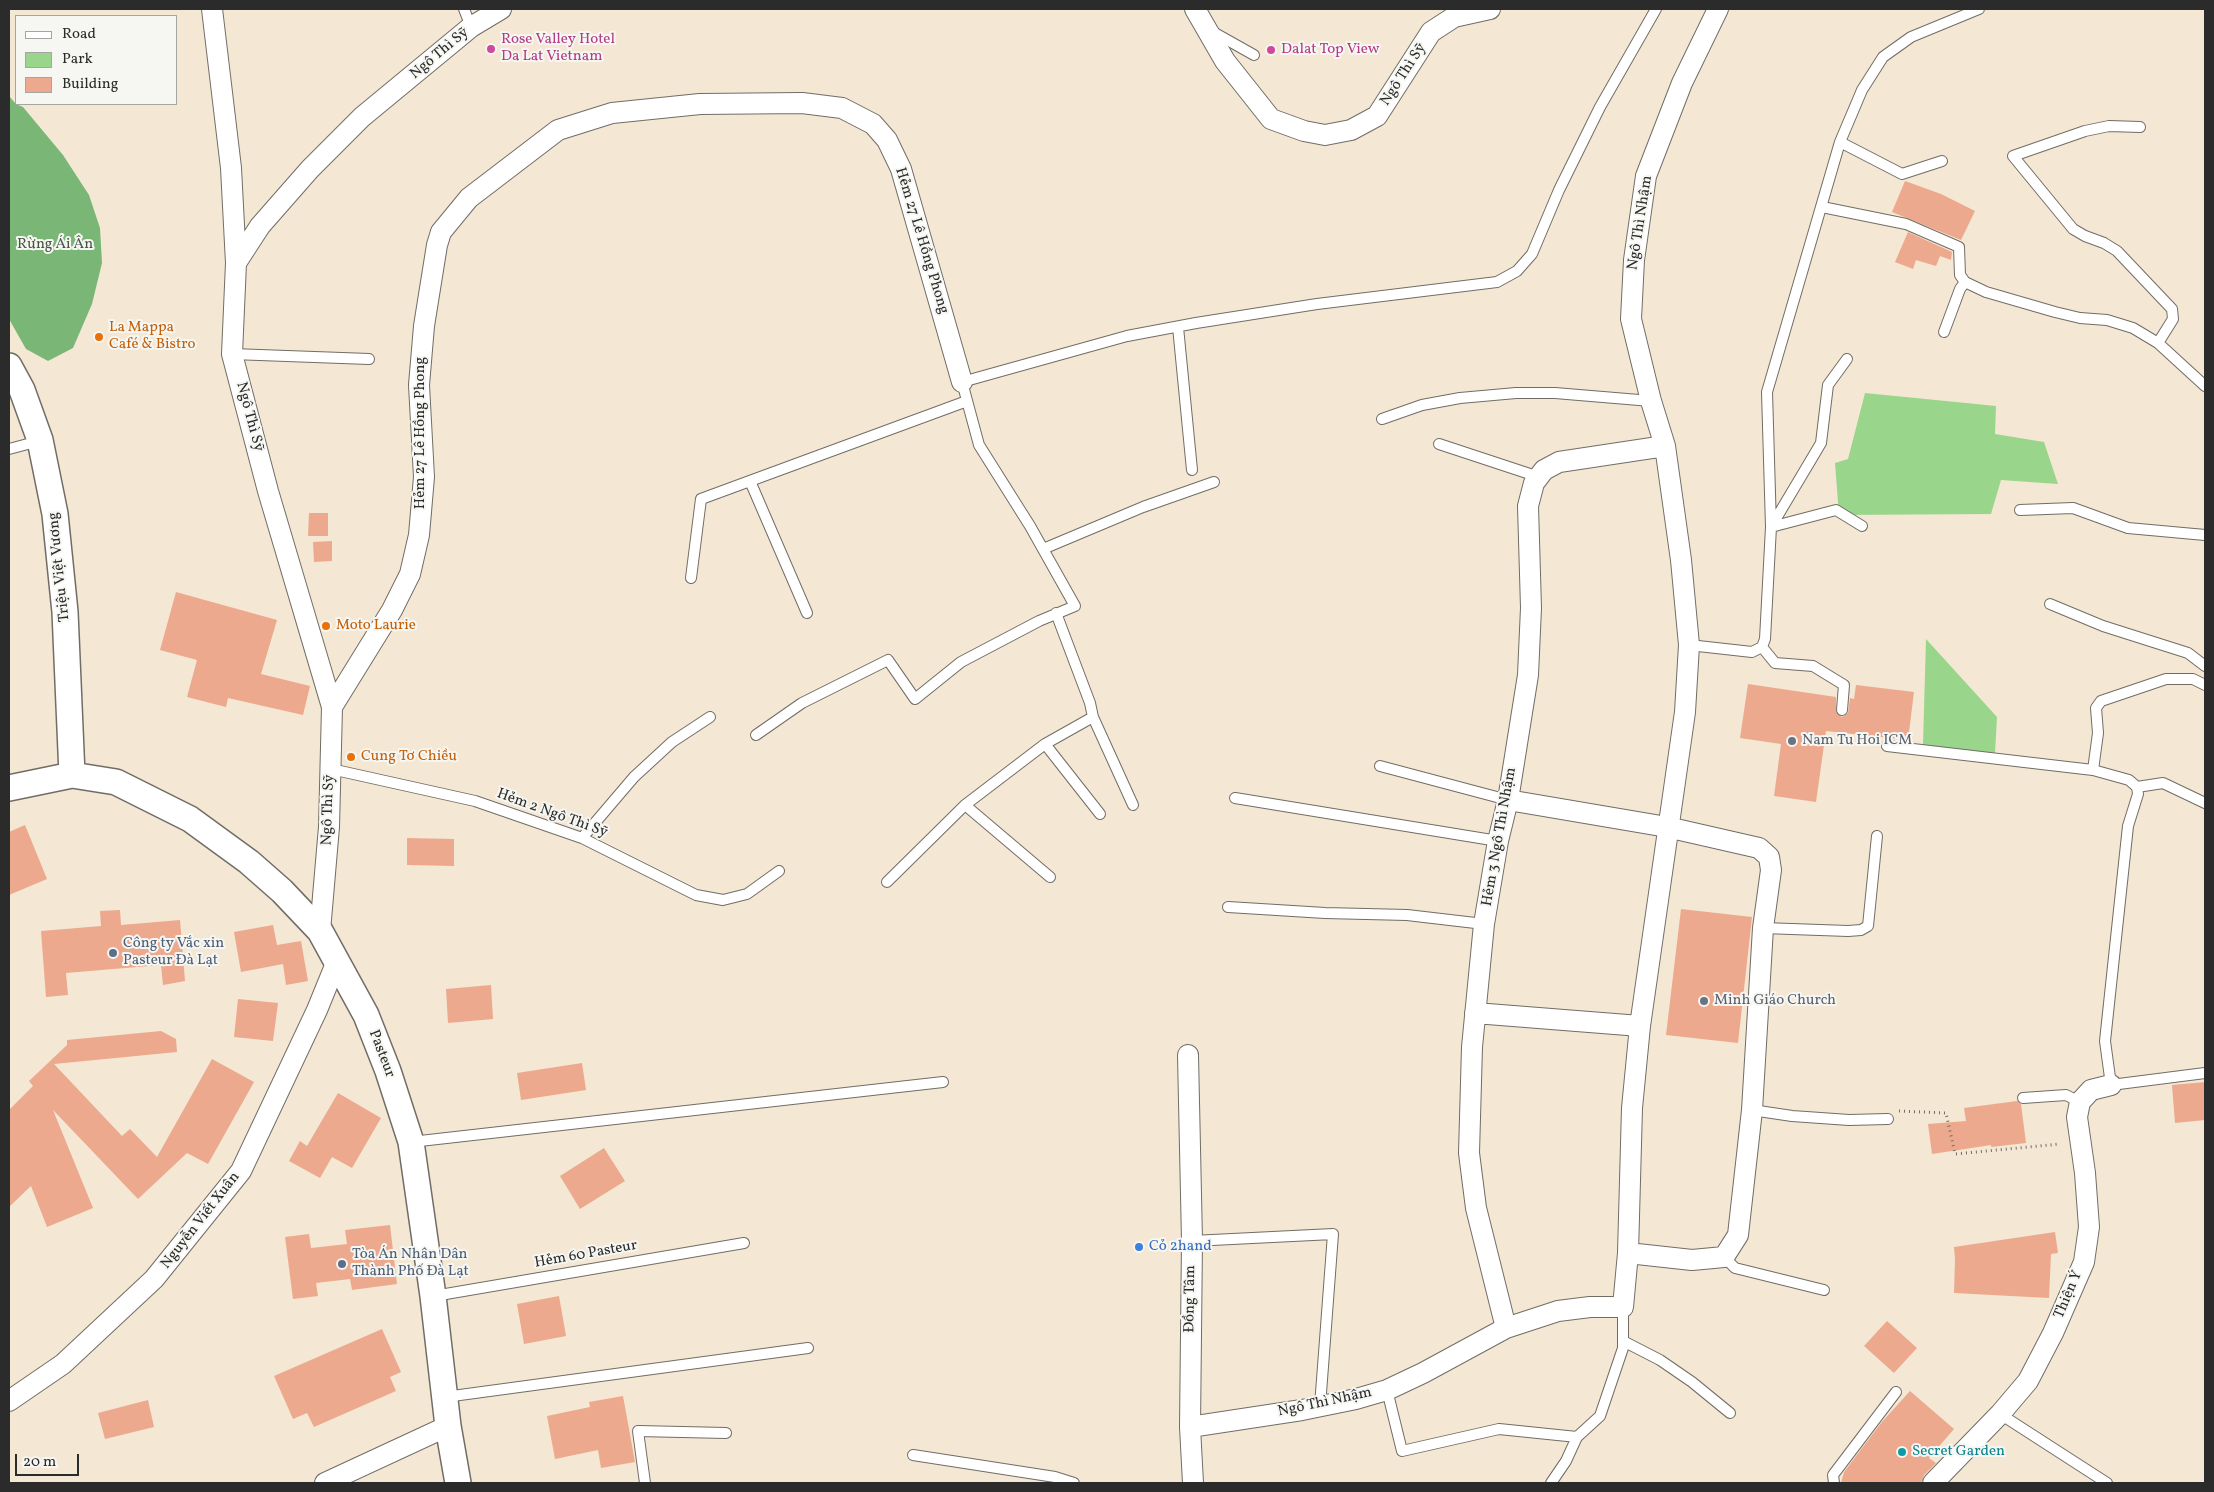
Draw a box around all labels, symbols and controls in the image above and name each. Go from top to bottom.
legend [15,15,178,105]
text: Road [62,24,96,45]
street label: Ngô Thì Sỹ [407,24,473,84]
place label: Rose Valley Hotel Da Lat Vietnam [501,31,615,66]
street label: Ngô Thì Sỹ [1377,40,1431,110]
place label: Dalat Top View [1281,41,1379,59]
marker: Rose Valley Hotel Da Lat Vietnam [485,43,497,55]
marker: Dalat Top View [1265,44,1277,56]
text: Park [62,49,93,70]
text: Building [62,74,118,95]
street label: Hẻm 27 Lê Hồng Phong [890,166,952,316]
street label: Ngô Thì Nhậm [1625,174,1657,272]
park label: Rừng Ái Ân [17,236,93,254]
place label: La Mappa Café & Bistro [109,319,195,354]
marker: La Mappa Café & Bistro [93,331,105,343]
street label: Hẻm 27 Lê Hồng Phong [412,357,430,509]
street label: Ngô Thì Sỹ [231,380,267,454]
street label: Triệu Việt Vương [45,511,75,623]
place label: Moto Laurie [336,617,416,635]
marker: Moto Laurie [320,620,332,632]
place label: Nam Tu Hoi ICM [1802,732,1912,750]
marker: Nam Tu Hoi ICM [1786,735,1798,747]
place label: Cung Tơ Chiều [361,748,457,766]
marker: Cung Tơ Chiều [345,751,357,763]
street label: Hẻm 3 Ngô Thì Nhậm [1479,766,1521,908]
street label: Ngô Thì Sỹ [319,774,339,846]
street label: Hẻm 2 Ngô Thì Sỹ [494,786,610,842]
place label: Công ty Vắc xin Pasteur Đà Lạt [123,935,224,970]
marker: Công ty Vắc xin Pasteur Đà Lạt [107,947,119,959]
place label: Minh Giáo Church [1714,992,1836,1010]
marker: Minh Giáo Church [1698,995,1710,1007]
street label: Pasteur [364,1028,398,1080]
street label: Nguyễn Viết Xuân [158,1169,244,1273]
street label: Hẻm 60 Pasteur [533,1237,639,1273]
place label: Cỏ 2hand [1149,1238,1212,1256]
marker: Cỏ 2hand [1133,1241,1145,1253]
place label: Tòa Án Nhân Dân Thành Phố Đà Lạt [352,1246,469,1281]
marker: Tòa Án Nhân Dân Thành Phố Đà Lạt [336,1258,348,1270]
street label: Đồng Tâm [1181,1265,1201,1333]
street label: Thiện Ý [2051,1268,2087,1322]
street label: Ngô Thì Nhậm [1276,1384,1374,1422]
place label: Secret Garden [1912,1443,2005,1461]
scale bar [18,1444,81,1476]
marker: Secret Garden [1896,1446,1908,1458]
text: 20 m [23,1452,56,1473]

